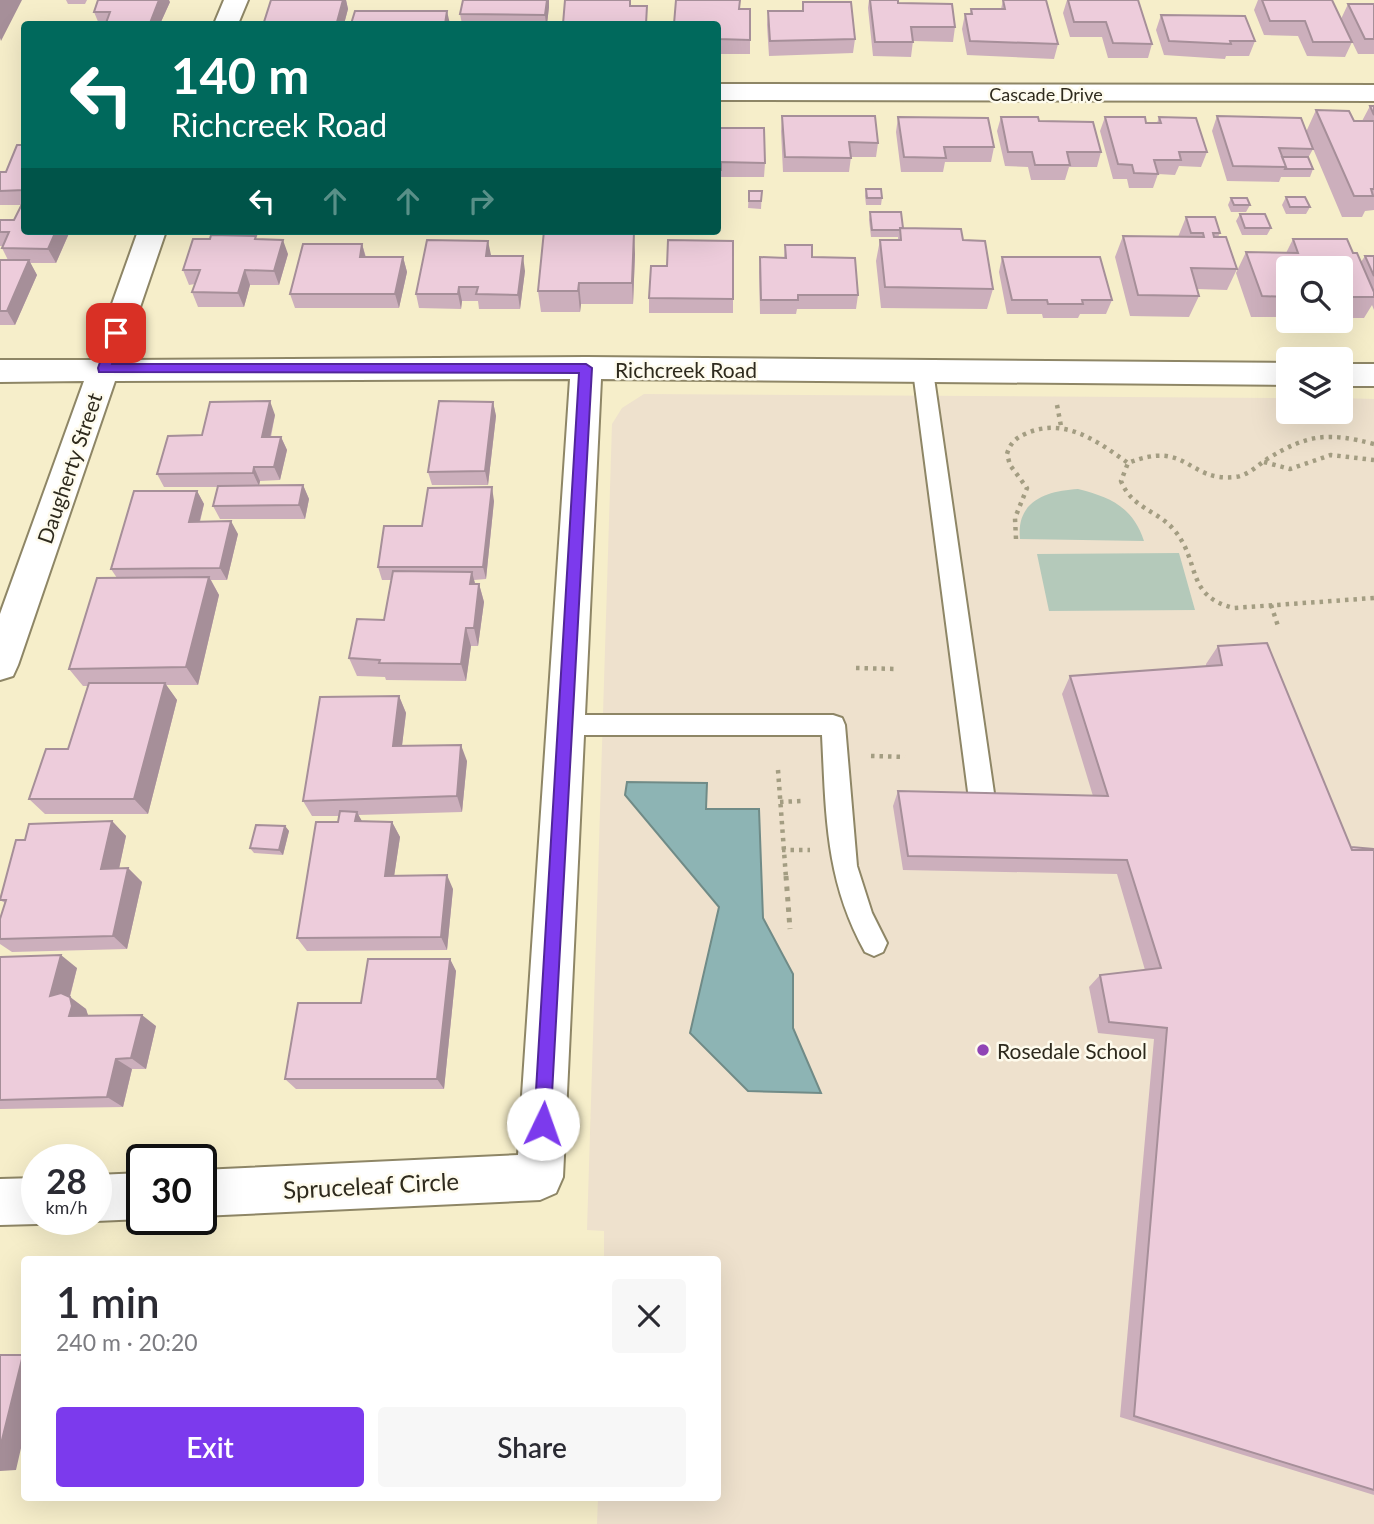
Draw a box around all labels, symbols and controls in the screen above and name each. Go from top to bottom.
text: 140 m [171,46,309,104]
icon: left [56,49,147,140]
street label: Cascade Drive [989,83,1103,105]
text: Richcreek Road [171,105,387,144]
icon: left [243,182,281,220]
icon: ahead [316,182,354,220]
icon: ahead [389,182,427,220]
icon: right [462,182,500,220]
map controls [1276,256,1353,424]
button: search [1276,256,1353,333]
pin [86,303,146,363]
icon: arrive [97,314,135,352]
button: layers [1276,347,1353,424]
street label: Richcreek Road [615,357,757,382]
street label: Daugherty Street [32,389,107,547]
place label: Rosedale School [997,1038,1147,1063]
marker: Rosedale School [975,1042,991,1058]
position arrow [506,1087,580,1161]
speed limit sign: 30 [126,1144,217,1235]
text: 28 [46,1159,87,1201]
street label: Spruceleaf Circle [282,1166,460,1204]
text: km/h [45,1196,88,1218]
text: 1 min [56,1277,160,1327]
button: close [612,1279,686,1353]
text: 240 m · 20:20 [56,1328,198,1356]
button: Exit [56,1407,364,1487]
button: Share [378,1407,686,1487]

